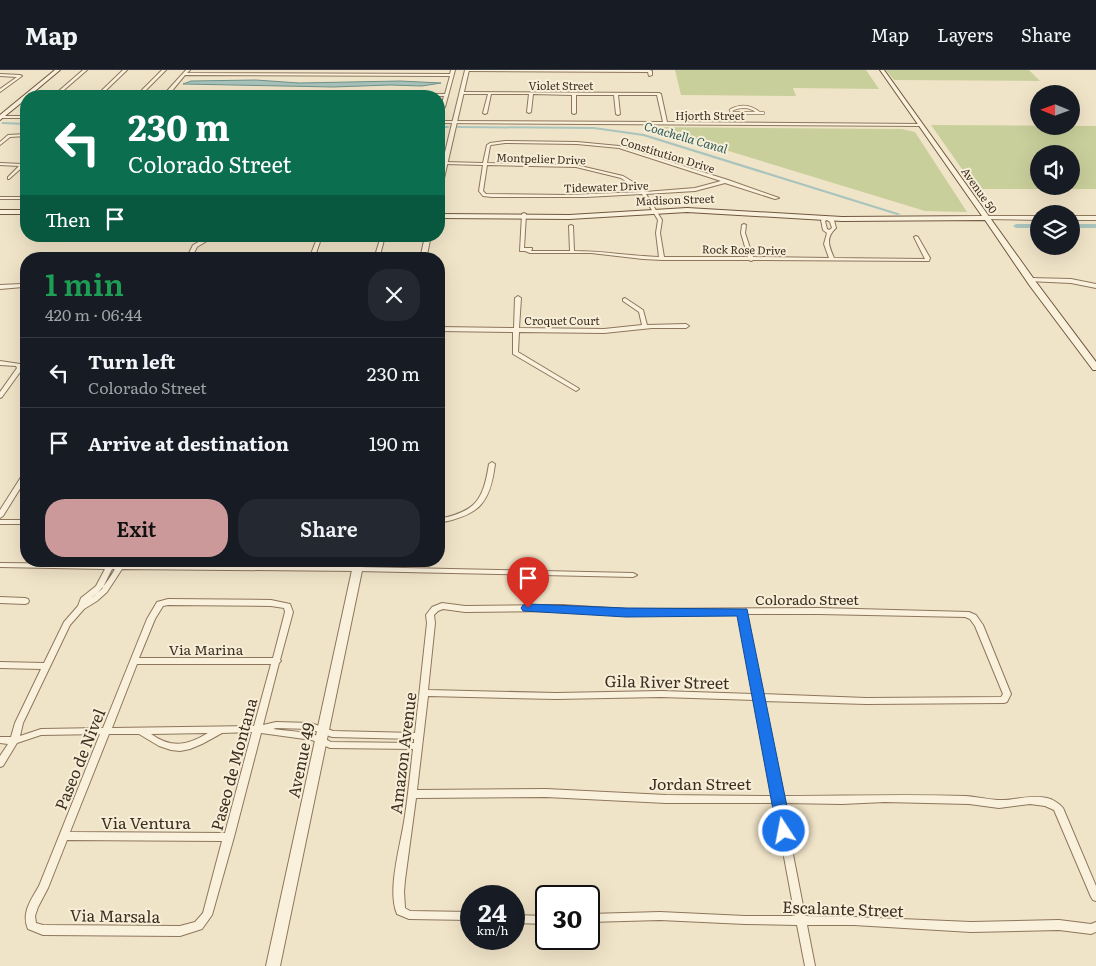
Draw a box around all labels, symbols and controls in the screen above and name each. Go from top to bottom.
text: Map [25,17,78,52]
text: Map [871,21,909,48]
text: Layers [937,21,993,48]
text: Share [1021,21,1071,48]
street label: Violet Street [528,77,594,93]
north arrow [1030,85,1080,135]
map controls [1030,85,1080,255]
text: 230 m [128,100,230,152]
street label: Hjorth Street [675,107,745,123]
icon: left [45,110,110,175]
water label: Coachella Canal [642,117,730,158]
street label: Constitution Drive [619,132,717,176]
button: sound [1030,145,1080,195]
text: Colorado Street [128,147,291,180]
street label: Montpelier Drive [496,148,586,168]
street label: Avenue 50 [958,164,1002,216]
street label: Tidewater Drive [563,177,649,195]
street label: Madison Street [635,190,715,208]
text: Then [45,205,91,233]
icon: arrive [101,205,129,233]
button: layers [1030,205,1080,255]
street label: Rock Rose Drive [702,240,786,258]
text: 1 min [45,261,124,305]
button: close [368,269,420,321]
text: 420 m · 06:44 [45,302,142,326]
street label: Croquet Court [524,312,600,328]
text: Turn left [88,347,175,375]
icon: left [45,359,73,387]
text: 230 m [367,359,420,387]
text: Colorado Street [88,375,207,399]
icon: arrive [45,429,73,457]
text: Arrive at destination [88,429,289,457]
text: 190 m [369,429,420,457]
button: Exit [45,499,228,557]
button: Share [238,499,420,557]
pin [507,557,549,608]
icon: arrive [514,564,542,592]
street label: Colorado Street [755,589,859,609]
street label: Via Marina [169,639,244,659]
street label: Gila River Street [604,668,730,694]
street label: Amazon Avenue [383,691,421,815]
street label: Paseo de Montana [204,695,262,833]
street label: Paseo de Nivel [48,705,110,813]
street label: Avenue 49 [280,720,320,800]
street label: Jordan Street [649,771,752,795]
position arrow [757,804,809,856]
street label: Via Ventura [101,810,191,834]
speed limit sign: 30 [535,885,600,950]
text: 24 [478,893,507,930]
street label: Escalante Street [782,894,905,922]
street label: Via Marsala [70,902,161,928]
text: km/h [477,921,508,939]

